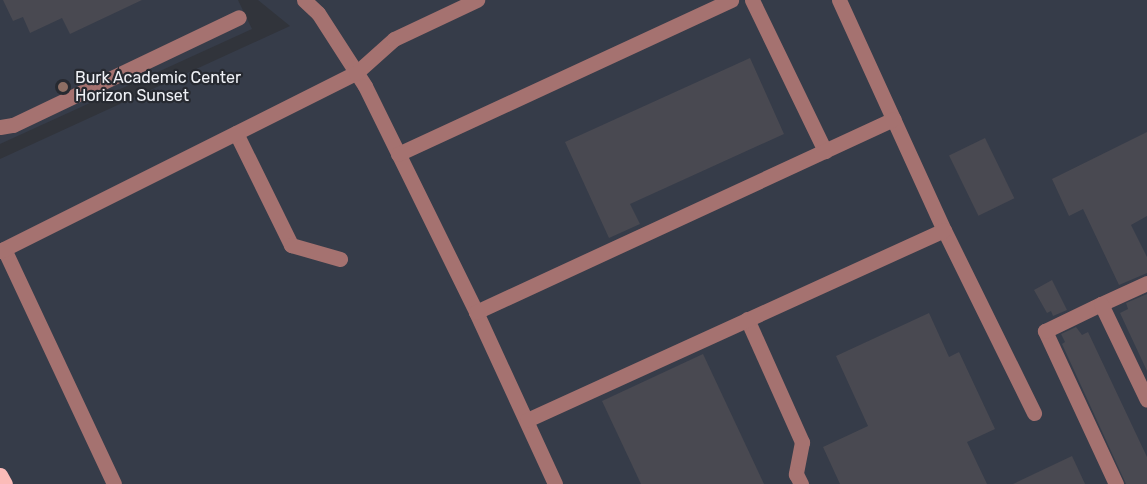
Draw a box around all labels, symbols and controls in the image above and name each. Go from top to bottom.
place label: Burk Academic Center Horizon Sunset [75,68,242,106]
marker: Burk Academic Center Horizon Sunset [56,80,70,94]

